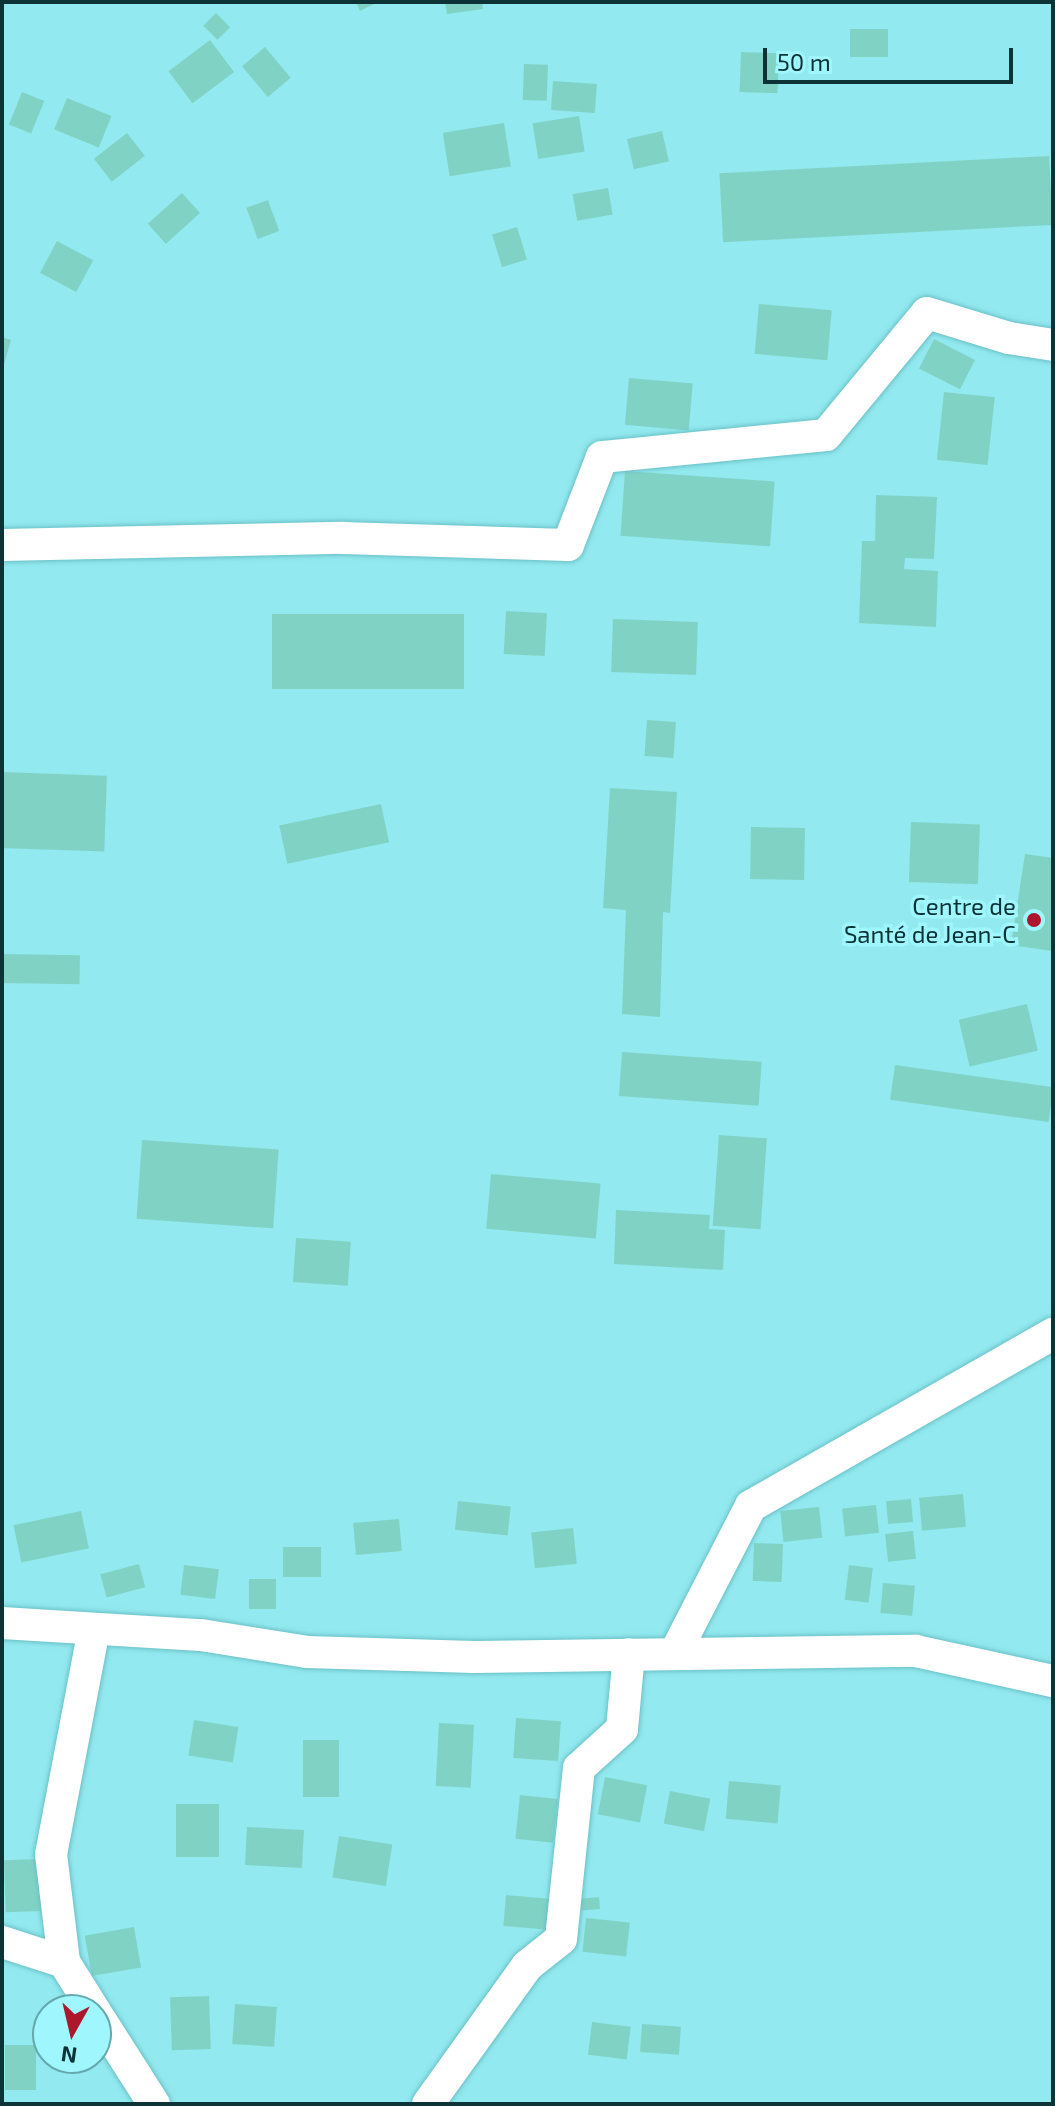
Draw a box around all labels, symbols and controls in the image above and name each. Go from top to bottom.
scale bar [767,32,1017,82]
text: 50 m [777,47,831,76]
place label: Centre de Santé de Jean-C [843,892,1016,948]
marker: Centre de Santé de Jean-C [1023,909,1045,931]
north arrow [32,1994,112,2074]
text: N [59,2042,79,2070]

